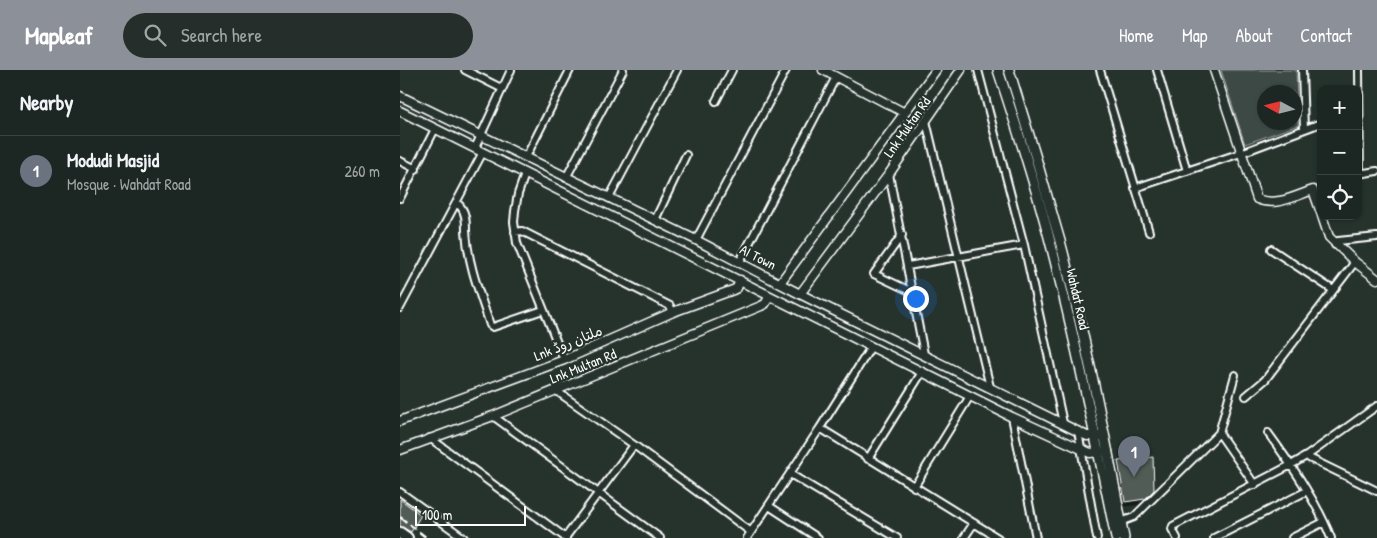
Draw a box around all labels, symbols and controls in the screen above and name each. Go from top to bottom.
search box [123,13,473,58]
text: Mapleaf [25,19,93,51]
icon: search [141,21,169,49]
text: Search here [181,22,262,48]
text: Home [1119,23,1154,48]
text: Map [1182,23,1207,48]
text: About [1235,23,1272,48]
text: Contact [1300,23,1352,48]
north arrow [1257,85,1302,130]
map controls [1317,85,1362,220]
button: + [1317,85,1362,130]
text: Nearby [20,88,73,117]
street label: Lnk Multan Rd [879,92,935,161]
button: − [1317,130,1362,175]
text: Modudi Masjid [67,147,159,173]
text: 1 [33,160,39,182]
text: 260 m [344,160,380,182]
text: Mosque · Wahdat Road [67,173,191,195]
button: locate [1317,175,1362,220]
street label: AI Town [737,239,780,274]
street label: Wahdat Road [1062,267,1095,332]
your location [903,286,929,312]
street label: Lnk ملتان روڈ [531,320,605,365]
street label: Lnk Multan Rd [547,343,619,387]
pin: 1 [1118,436,1150,477]
scale bar [415,503,526,526]
text: 100 m [422,505,452,524]

